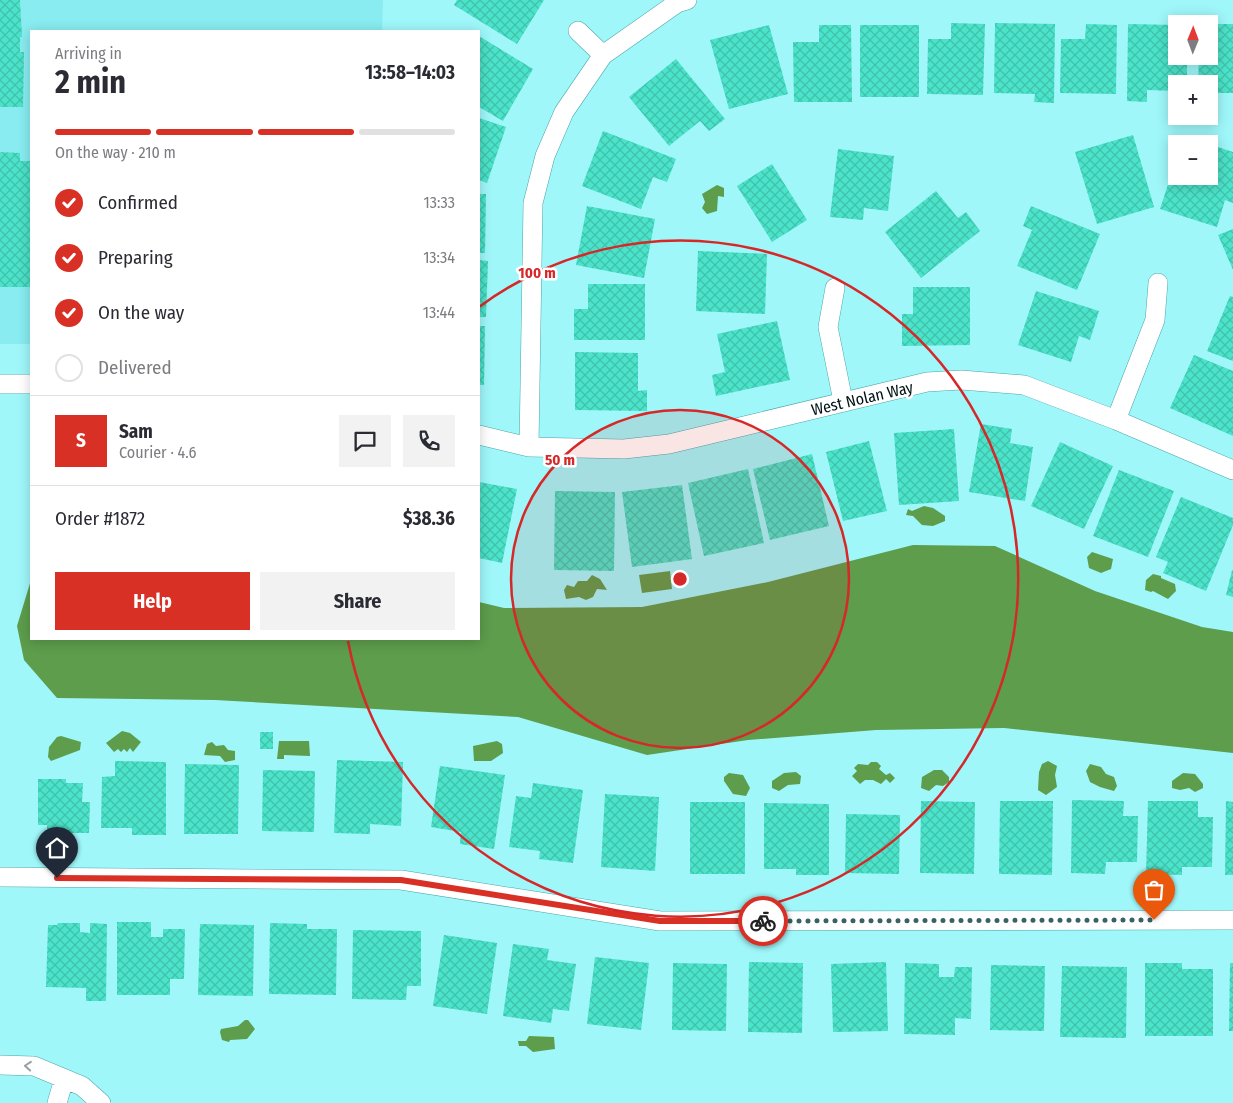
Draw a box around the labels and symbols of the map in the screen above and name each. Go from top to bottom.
north arrow [1168,15,1218,65]
text: 100 m [518,264,556,282]
street label: West Nolan Way [809,377,916,419]
text: 50 m [545,451,575,469]
centre of rings [671,570,689,588]
pin [36,827,78,878]
pin [1133,869,1175,920]
courier [738,896,788,946]
one-way arrow [23,1061,31,1072]

